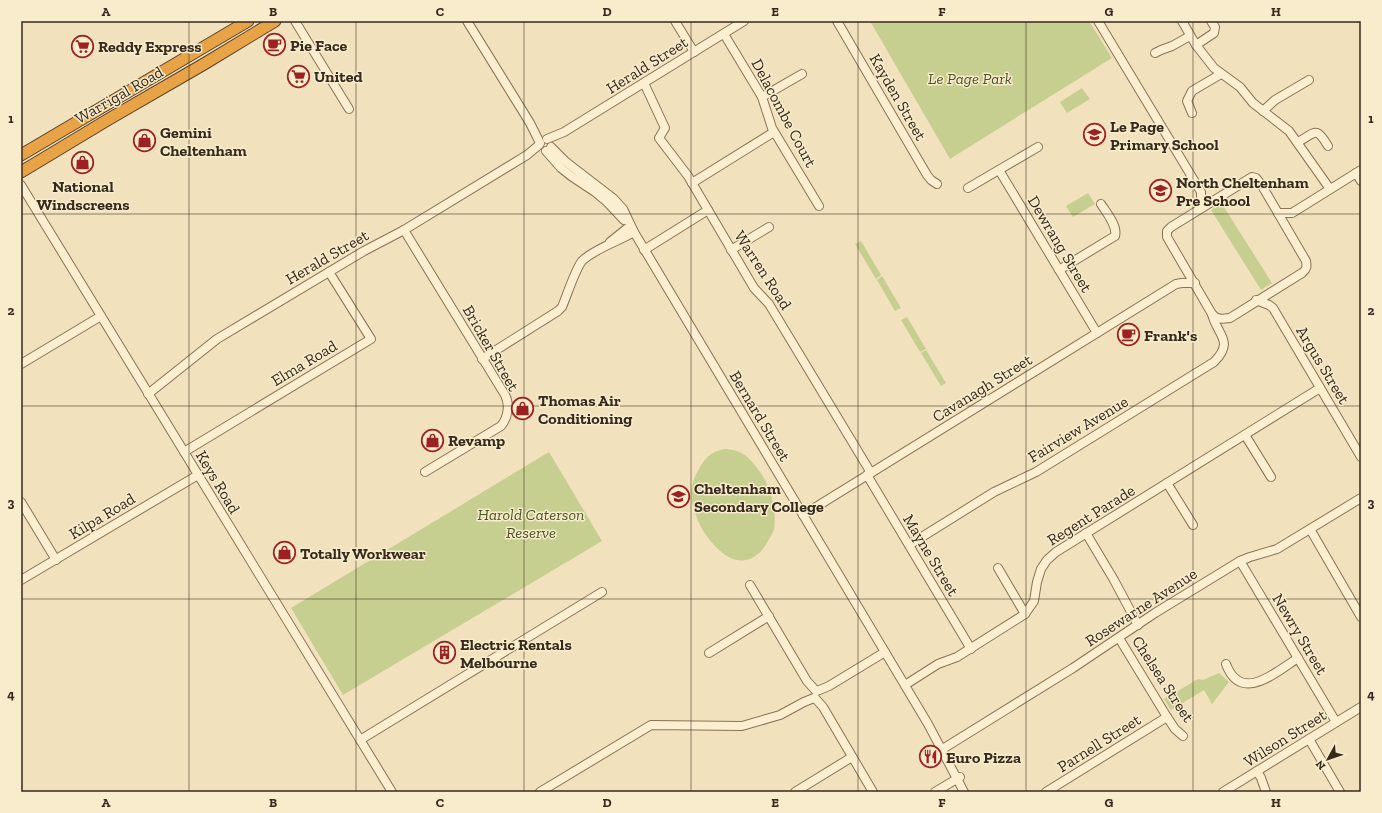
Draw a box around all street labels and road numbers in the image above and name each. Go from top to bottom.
street label: Herald Street [603,32,691,98]
street label: Kayden Street [866,50,930,144]
street label: Delacombe Court [747,56,821,171]
street label: Warrigal Road [72,62,167,128]
street label: Dewrang Street [1024,192,1096,296]
street label: Herald Street [282,226,372,288]
street label: Warren Road [730,227,796,313]
street label: Bricker Street [459,302,523,394]
street label: Argus Street [1292,323,1354,408]
street label: Elma Road [268,336,340,390]
street label: Cavanagh Street [929,350,1035,426]
street label: Bernard Street [726,367,794,465]
street label: Fairview Avenue [1025,392,1131,466]
street label: Keys Road [192,447,244,517]
street label: Regent Parade [1044,481,1138,549]
street label: Kilpa Road [66,489,139,543]
street label: Mayne Street [899,511,963,599]
street label: Rosewarne Avenue [1082,564,1200,650]
street label: Newry Street [1268,590,1332,678]
street label: Chelsea Street [1128,632,1198,726]
street label: Wilson Street [1240,705,1330,771]
street label: Parnell Street [1054,710,1144,776]

